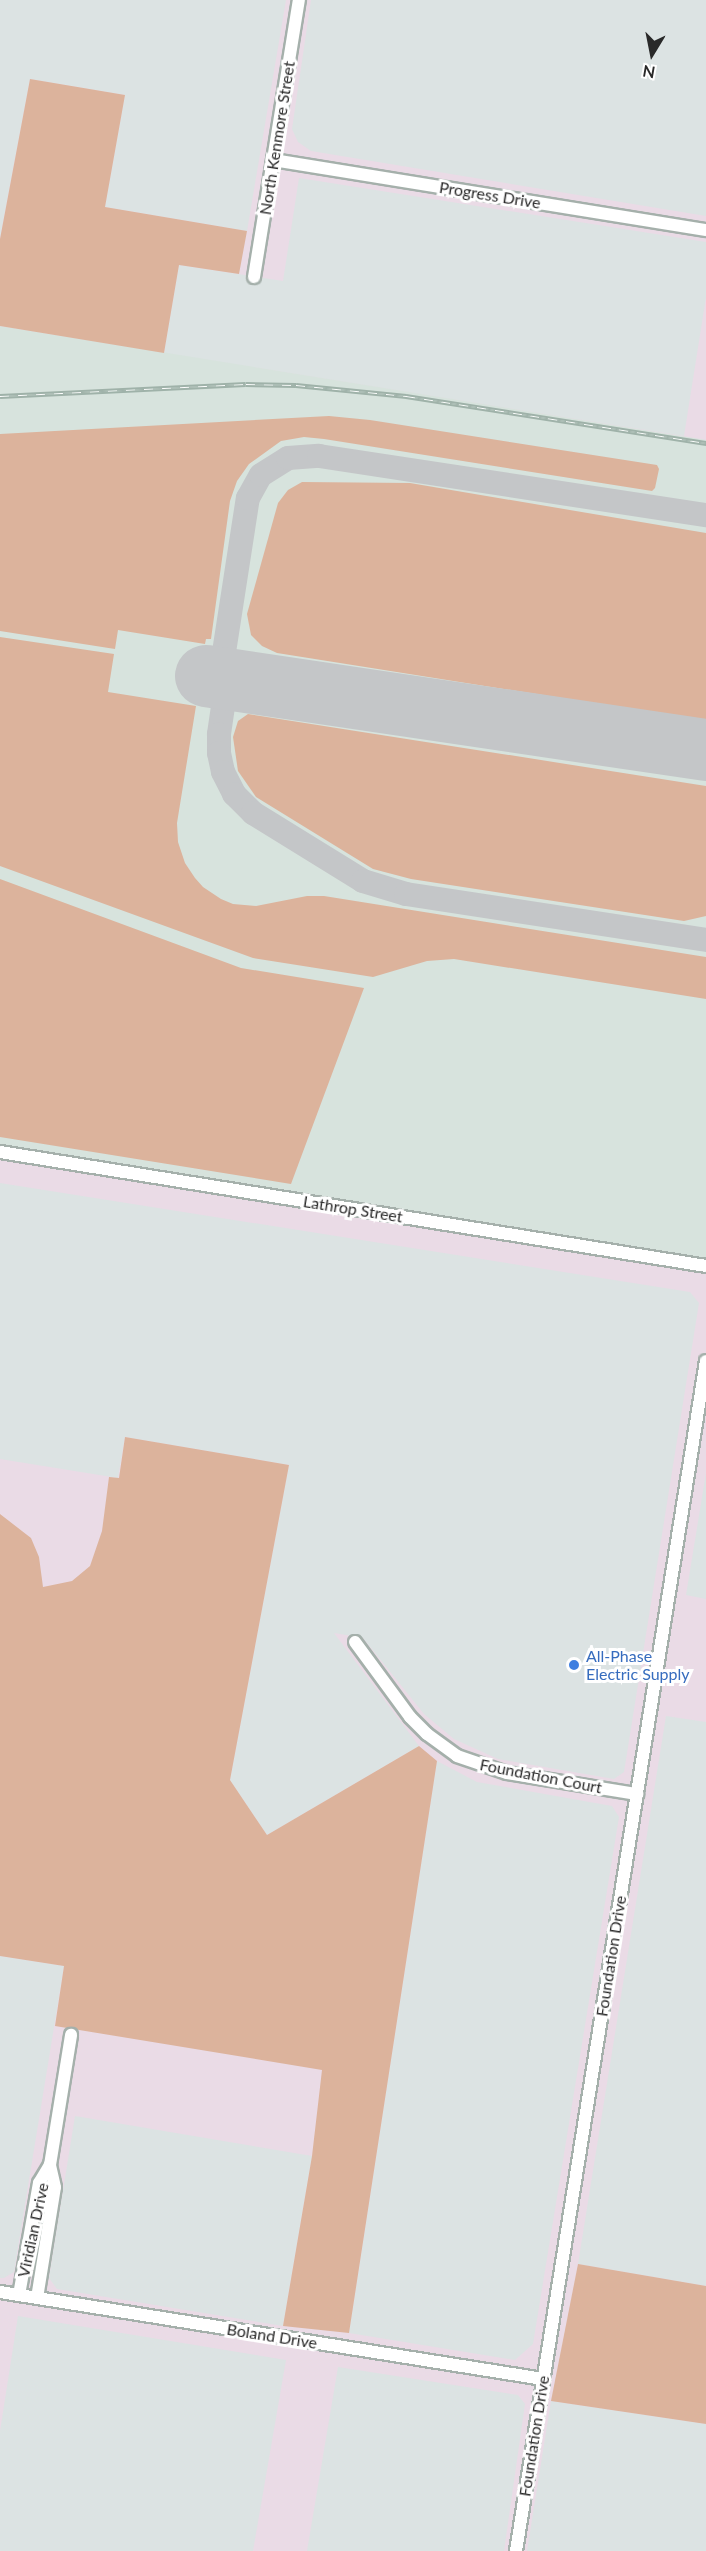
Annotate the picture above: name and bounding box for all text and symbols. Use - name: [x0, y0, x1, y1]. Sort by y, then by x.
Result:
- north arrow: [622, 24, 682, 84]
- street label: North Kenmore Street: [255, 60, 299, 216]
- text: N: [641, 62, 657, 83]
- street label: Progress Drive: [438, 178, 542, 212]
- street label: Lathrop Street: [302, 1192, 404, 1226]
- place label: All-Phase Electric Supply: [586, 1646, 690, 1684]
- marker: All-Phase Electric Supply: [567, 1658, 581, 1672]
- street label: Foundation Court: [478, 1755, 604, 1797]
- street label: Foundation Drive: [592, 1894, 630, 2018]
- street label: Viridian Drive: [14, 2181, 52, 2279]
- street label: Boland Drive: [225, 2319, 319, 2353]
- street label: Foundation Drive: [515, 2374, 553, 2498]

